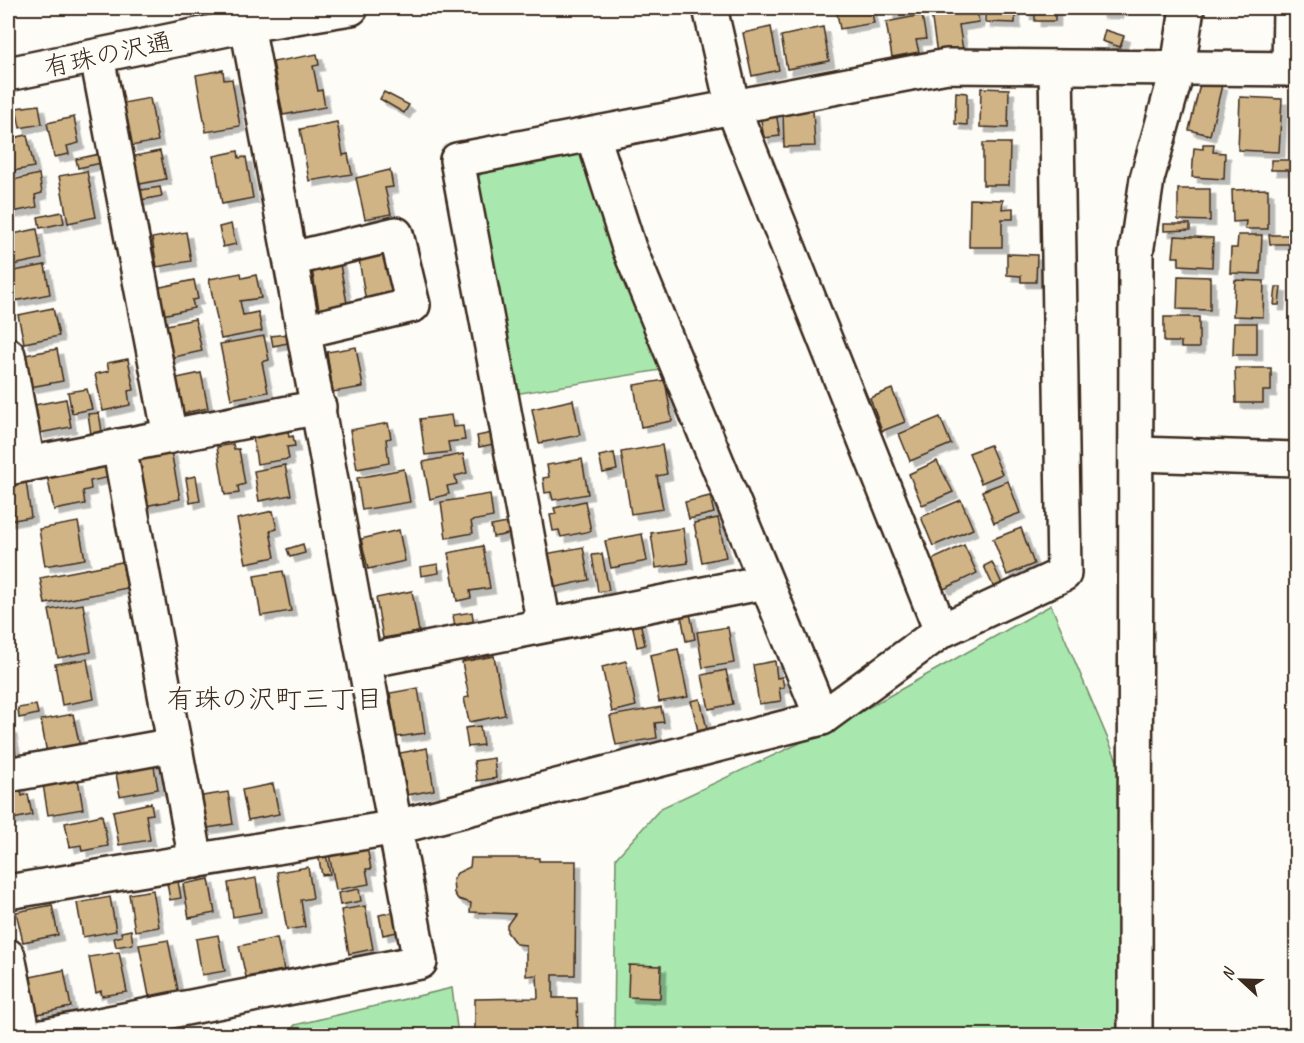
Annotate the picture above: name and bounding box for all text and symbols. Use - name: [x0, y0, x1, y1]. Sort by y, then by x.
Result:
- street label: 有珠の沢通: [41, 25, 175, 84]
- district label: 有珠の沢町三丁目: [167, 682, 383, 716]
- north arrow: [1211, 950, 1271, 1010]
- text: N: [1217, 964, 1240, 983]

